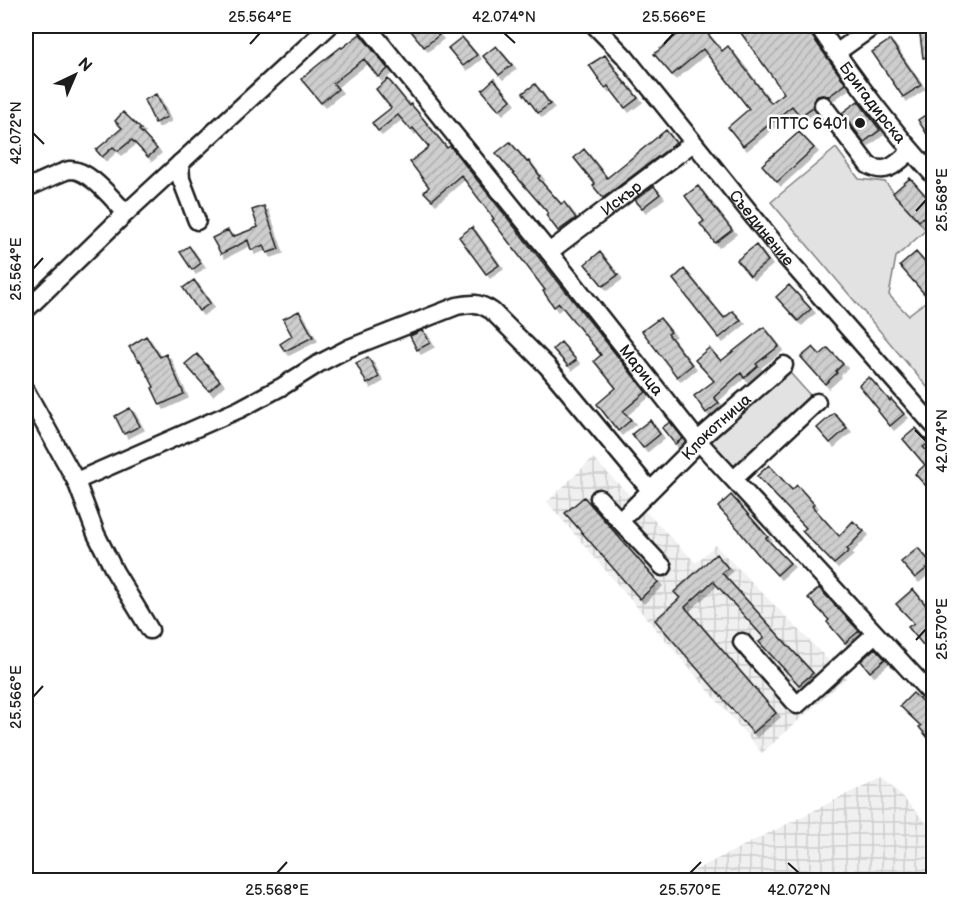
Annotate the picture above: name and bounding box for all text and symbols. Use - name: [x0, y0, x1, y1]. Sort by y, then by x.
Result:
- text: 25.564°E: [228, 8, 292, 27]
- text: 42.074°N: [472, 8, 536, 27]
- text: 25.566°E: [642, 8, 706, 27]
- north arrow: [45, 45, 105, 105]
- text: N: [73, 54, 95, 76]
- street label: Бригадирска: [835, 58, 910, 148]
- text: 42.072°N: [7, 101, 26, 165]
- place label: ПТТС 6401: [768, 115, 848, 134]
- marker: ПТТС 6401: [853, 116, 867, 130]
- text: 25.568°E: [933, 168, 952, 232]
- street label: Искър: [597, 177, 646, 220]
- street label: Съединение: [725, 187, 797, 271]
- text: 25.564°E: [7, 237, 26, 301]
- street label: Марица: [615, 341, 667, 400]
- street label: Клокотница: [678, 390, 756, 465]
- text: 42.074°N: [933, 409, 952, 473]
- text: 25.570°E: [933, 598, 952, 660]
- text: 25.566°E: [7, 665, 26, 729]
- text: 25.568°E: [245, 881, 309, 900]
- text: 25.570°E: [659, 881, 721, 900]
- text: 42.072°N: [767, 881, 831, 900]

